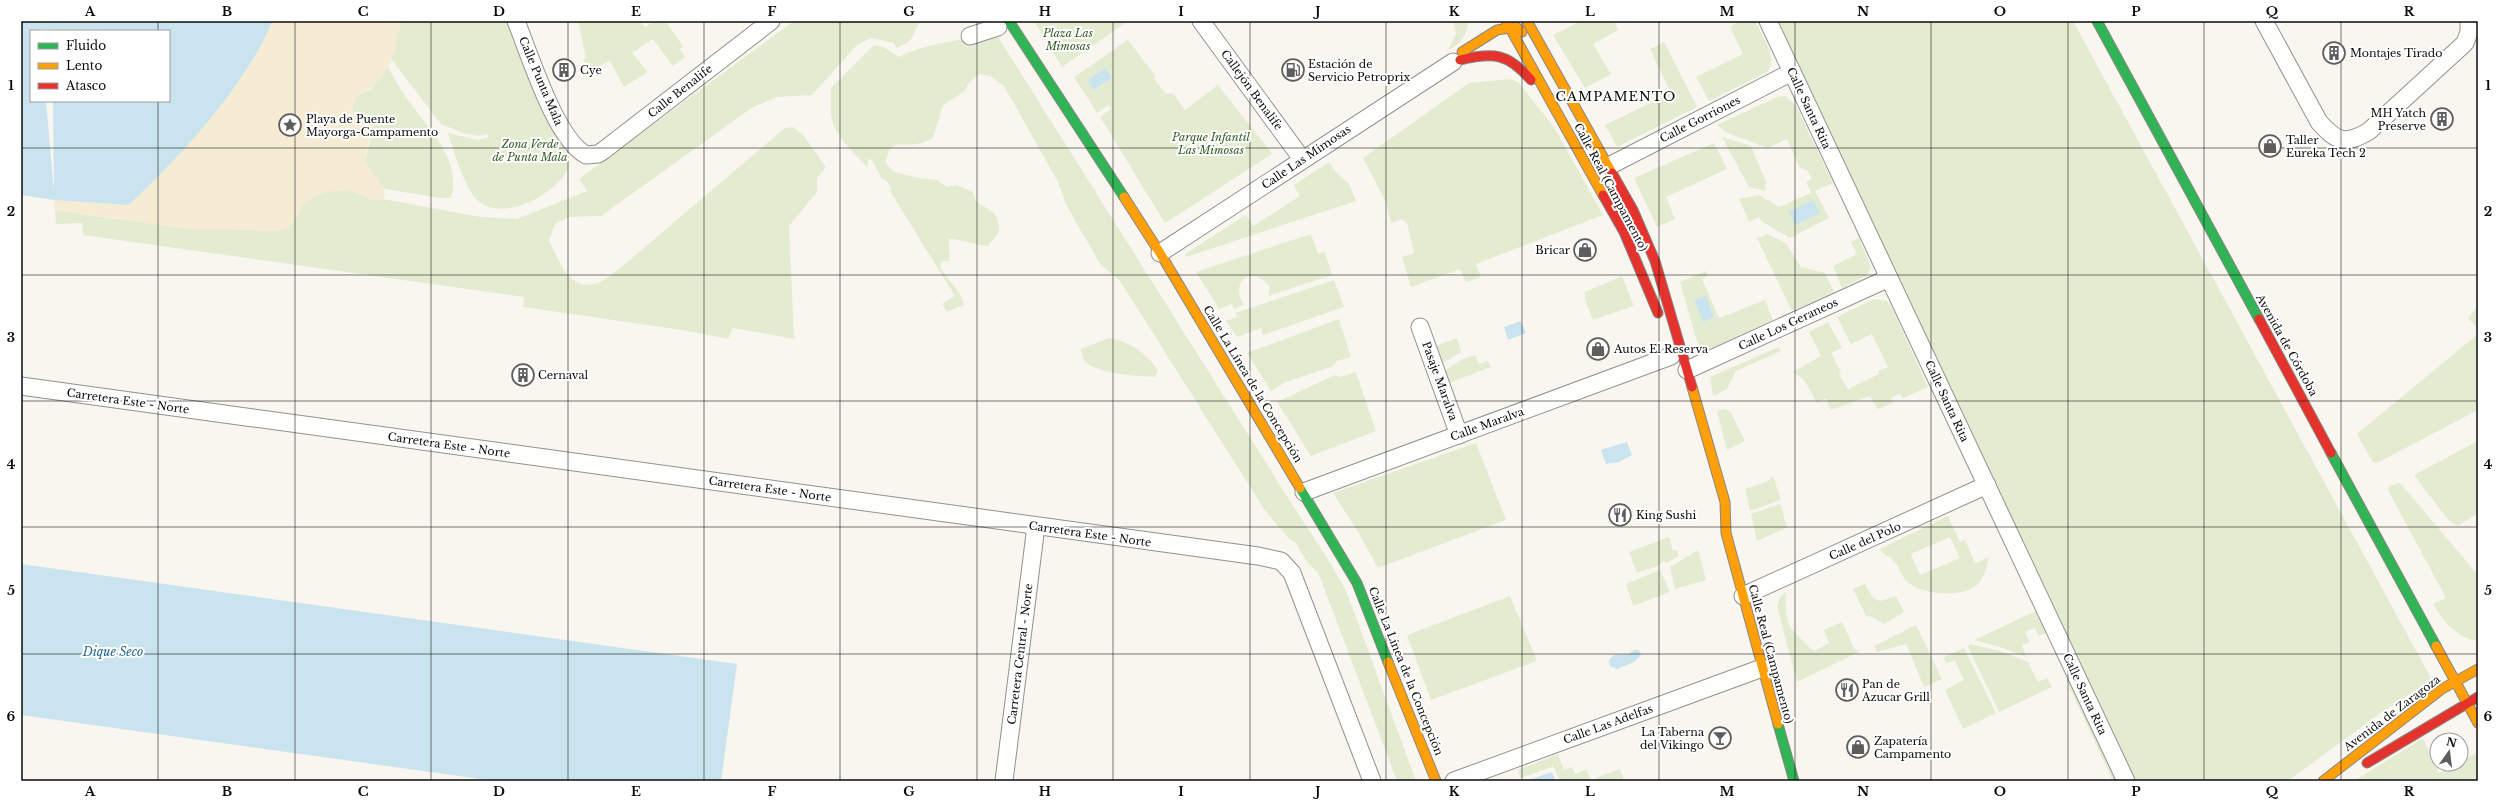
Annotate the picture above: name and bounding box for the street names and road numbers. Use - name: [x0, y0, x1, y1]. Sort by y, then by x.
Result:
- street label: Calle Punta Mala: [516, 35, 566, 128]
- street label: Callejón Benalife: [1218, 47, 1286, 133]
- street label: Calle Benalife: [645, 61, 715, 121]
- street label: Calle Santa Rita: [1784, 65, 1834, 152]
- street label: Calle Gorriones: [1657, 93, 1743, 145]
- street label: Calle Real (Campamento): [1571, 120, 1651, 254]
- street label: Calle Las Mimosas: [1259, 122, 1353, 192]
- street label: Avenida de Córdoba: [2253, 291, 2321, 399]
- street label: Calle Los Geraneos: [1736, 295, 1840, 353]
- street label: Calle La Línea de la Concepción: [1200, 303, 1306, 465]
- street label: Pasaje Maralva: [1419, 340, 1461, 423]
- street label: Calle Santa Rita: [1922, 358, 1972, 445]
- street label: Carretera Este - Norte: [66, 385, 190, 417]
- street label: Calle Maralva: [1448, 404, 1526, 444]
- street label: Carretera Este - Norte: [387, 429, 511, 461]
- street label: Carretera Este - Norte: [708, 473, 832, 505]
- street label: Carretera Este - Norte: [1028, 518, 1152, 550]
- street label: Calle del Polo: [1827, 519, 1903, 563]
- street label: Carretera Central - Norte: [1004, 583, 1036, 725]
- street label: Calle Real (Campamento): [1746, 583, 1796, 725]
- street label: Calle La Línea de la Concepción: [1366, 585, 1446, 758]
- street label: Calle Santa Rita: [2060, 651, 2110, 738]
- street label: Avenida de Zaragoza: [2340, 672, 2444, 754]
- street label: Calle Las Adelfas: [1561, 701, 1655, 747]

